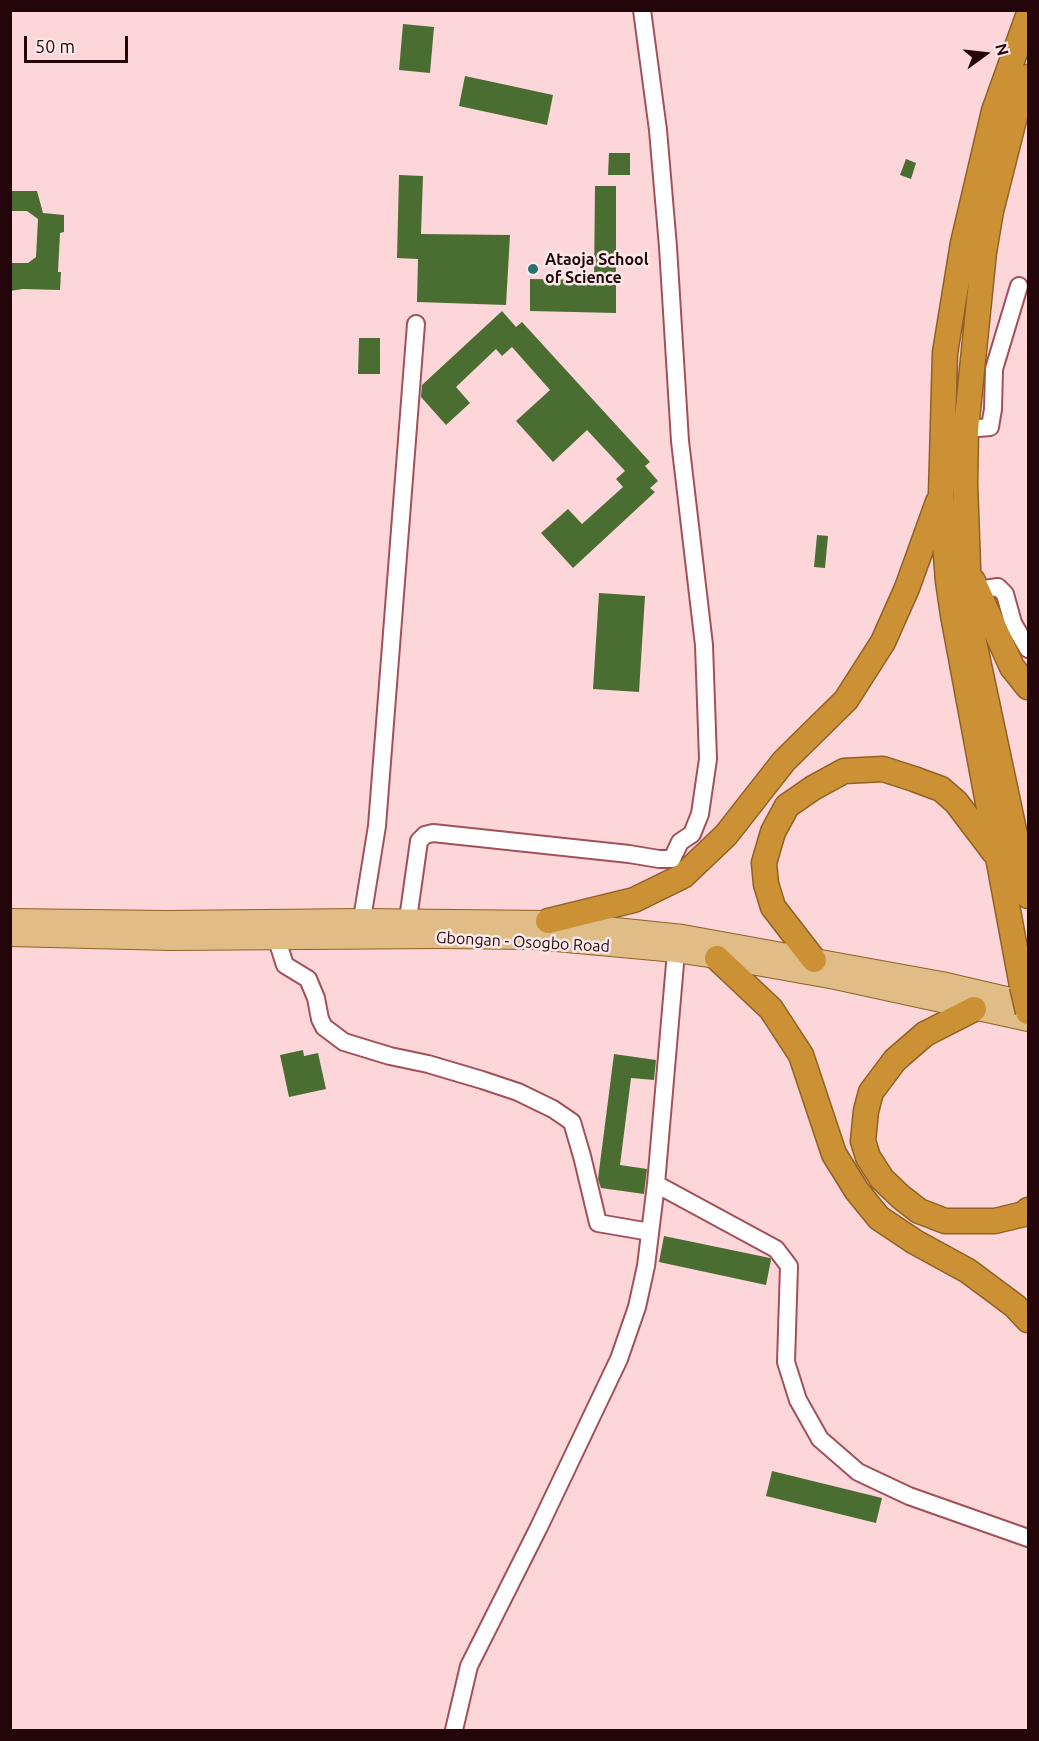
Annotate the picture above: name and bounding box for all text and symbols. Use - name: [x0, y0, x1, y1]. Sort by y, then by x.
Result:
- scale bar: [27, 24, 130, 62]
- north arrow: [955, 24, 1015, 84]
- text: 50 m: [35, 36, 75, 56]
- text: N: [992, 41, 1013, 57]
- place label: Ataoja School of Science: [545, 250, 649, 288]
- marker: Ataoja School of Science: [526, 262, 540, 276]
- street label: Gbongan - Osogbo Road: [436, 928, 610, 956]

